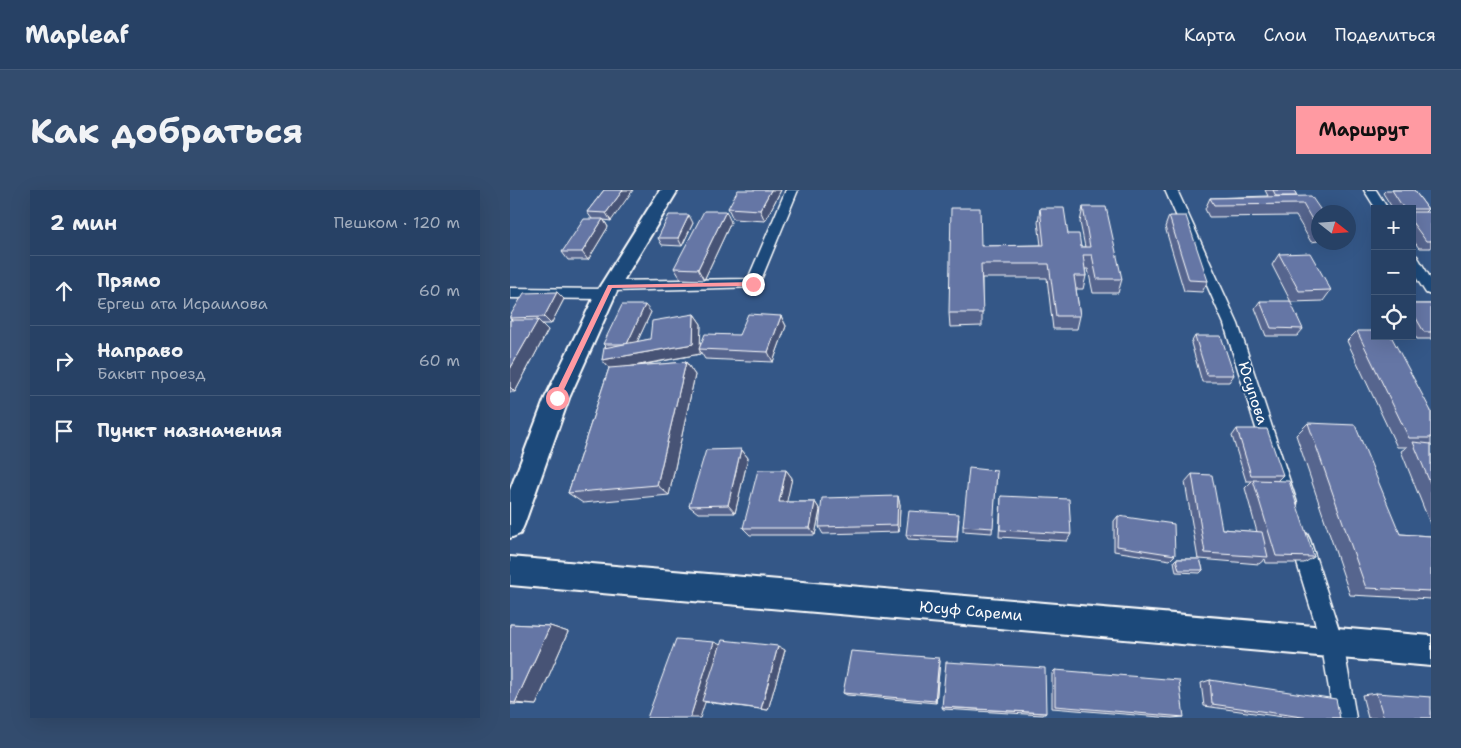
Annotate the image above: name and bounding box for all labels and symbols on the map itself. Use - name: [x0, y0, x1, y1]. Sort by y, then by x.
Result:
- north arrow: [1311, 205, 1356, 250]
- route end: [742, 273, 765, 296]
- street label: Юсупова: [1233, 359, 1273, 428]
- route start: [546, 387, 569, 410]
- street label: Юсуф Сареми: [919, 597, 1024, 625]

